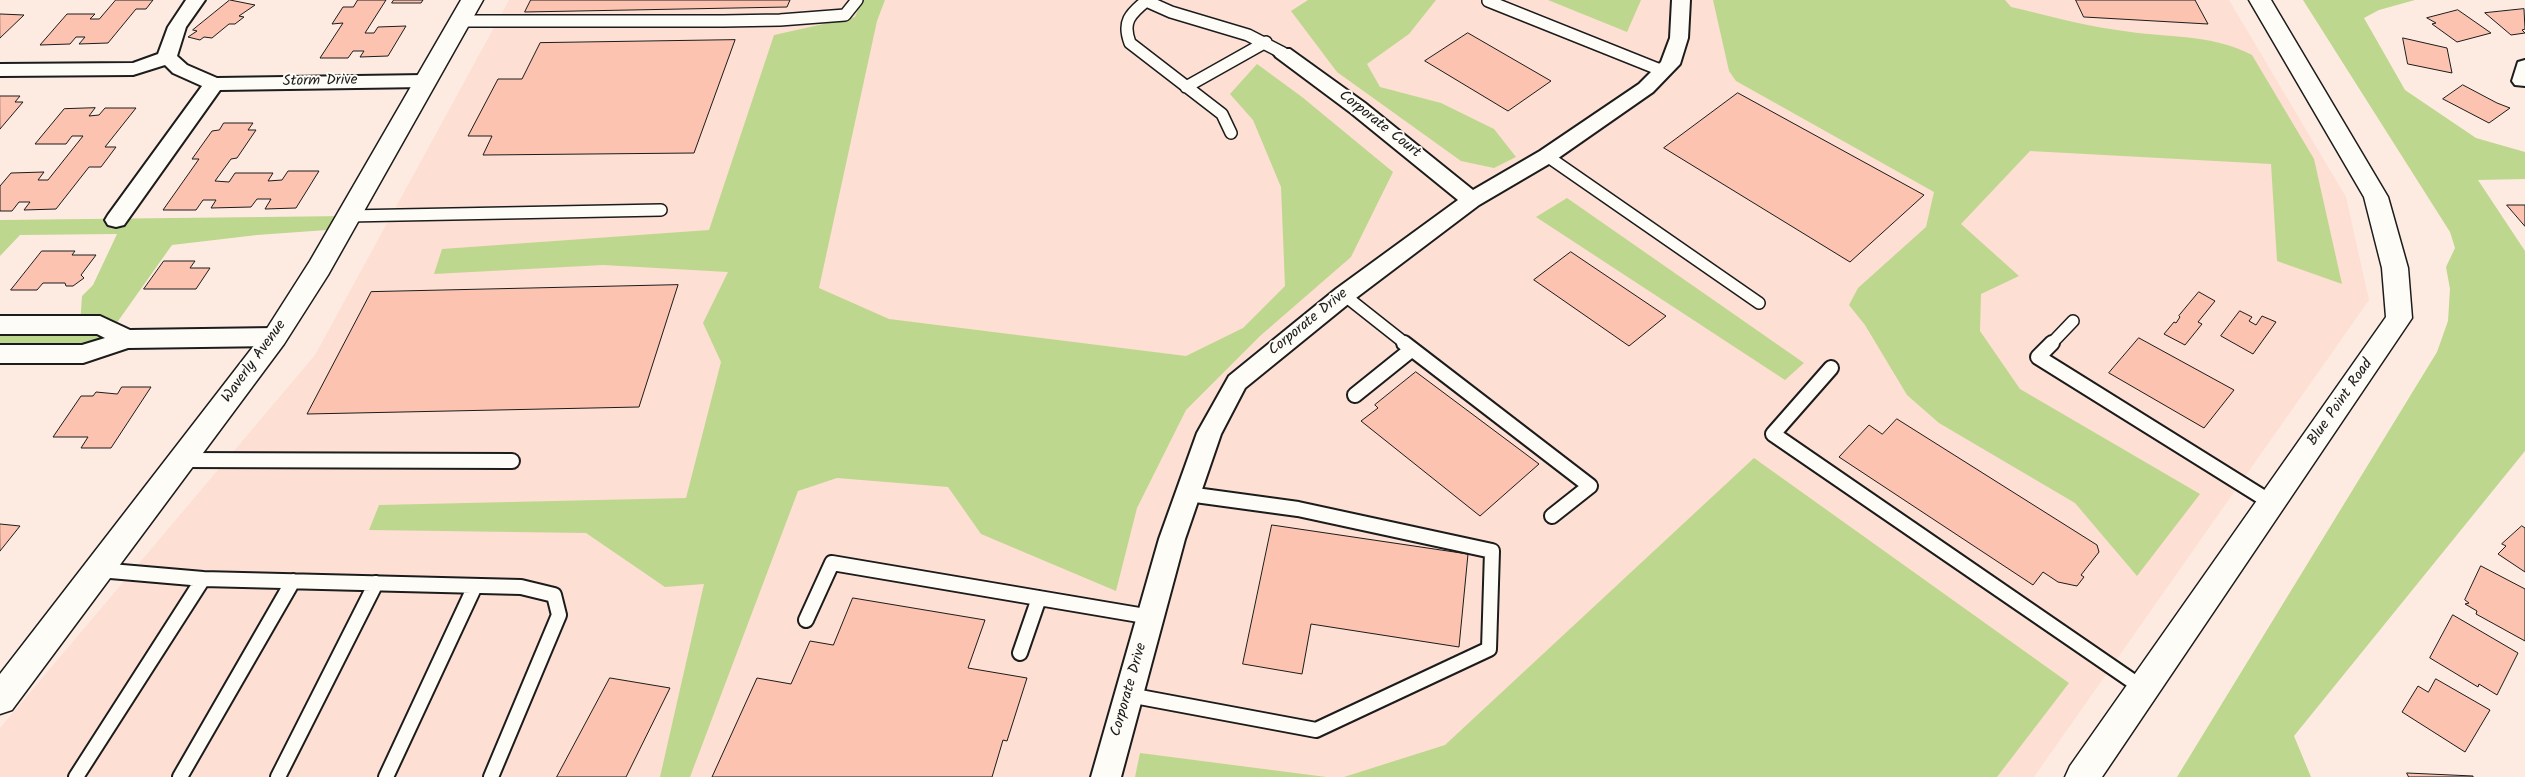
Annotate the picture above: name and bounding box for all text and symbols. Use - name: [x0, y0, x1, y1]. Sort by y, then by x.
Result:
- street label: Storm Drive: [282, 72, 358, 92]
- street label: Corporate Court: [1334, 87, 1424, 163]
- street label: Corporate Drive: [1266, 286, 1352, 360]
- street label: Waverly Avenue: [219, 317, 291, 407]
- street label: Blue Point Road: [2304, 356, 2378, 450]
- street label: Corporate Drive: [1108, 641, 1152, 739]

